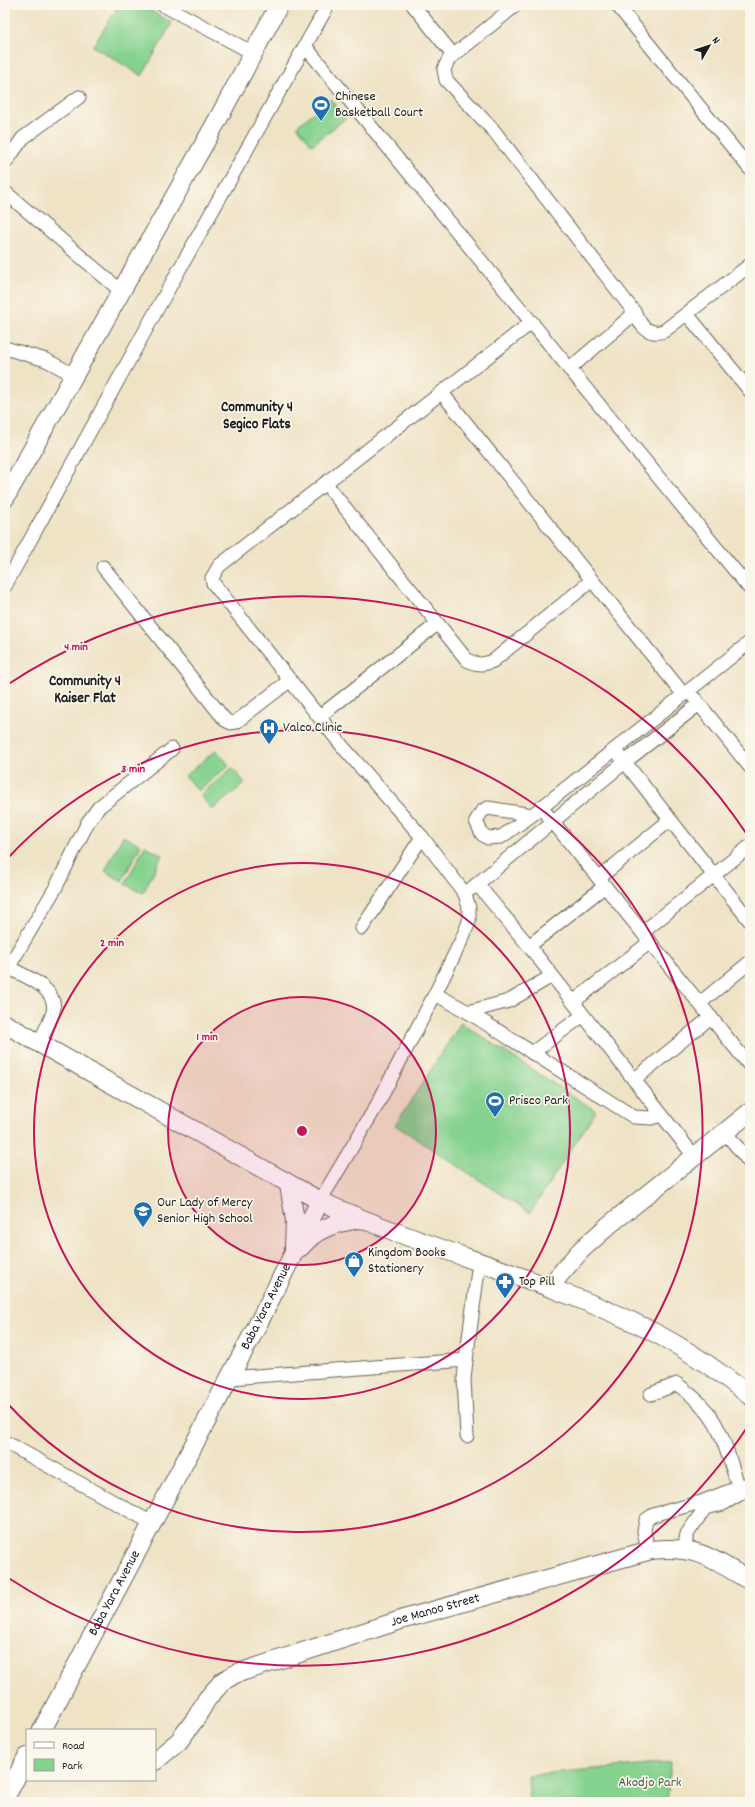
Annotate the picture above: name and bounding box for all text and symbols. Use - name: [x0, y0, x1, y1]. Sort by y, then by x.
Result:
- north arrow: [689, 26, 729, 66]
- text: N: [707, 34, 723, 49]
- place label: Chinese Basketball Court: [335, 87, 423, 123]
- sports icon: Chinese Basketball Court: [310, 94, 332, 122]
- district label: Community 4 Segico Flats: [221, 397, 293, 436]
- text: 4 min: [64, 639, 88, 656]
- district label: Community 4 Kaiser Flat: [49, 671, 121, 710]
- hospital icon: Valco Clinic: [258, 717, 280, 745]
- place label: Valco Clinic: [283, 718, 343, 738]
- text: 3 min: [121, 761, 145, 778]
- text: 2 min: [100, 935, 124, 952]
- text: 1 min: [196, 1029, 218, 1046]
- sports icon: Prisco Park: [484, 1090, 506, 1118]
- place label: Prisco Park: [509, 1091, 568, 1111]
- centre of rings: [295, 1124, 309, 1138]
- place label: Our Lady of Mercy Senior High School: [157, 1193, 253, 1229]
- school or university icon: Our Lady of Mercy Senior High School: [132, 1200, 154, 1228]
- place label: Kingdom Books Stationery: [368, 1243, 446, 1279]
- shop icon: Kingdom Books Stationery: [343, 1250, 365, 1278]
- street label: Baba Yara Avenue: [236, 1260, 297, 1353]
- pharmacy icon: Top Pill: [494, 1271, 516, 1299]
- place label: Top Pill: [519, 1272, 555, 1292]
- street label: Baba Yara Avenue: [84, 1547, 146, 1639]
- street label: Joe Manoo Street: [388, 1588, 482, 1633]
- legend: [26, 1729, 156, 1781]
- text: Road: [62, 1738, 84, 1755]
- text: Park: [62, 1758, 83, 1775]
- park label: Akodjo Park: [618, 1773, 682, 1793]

